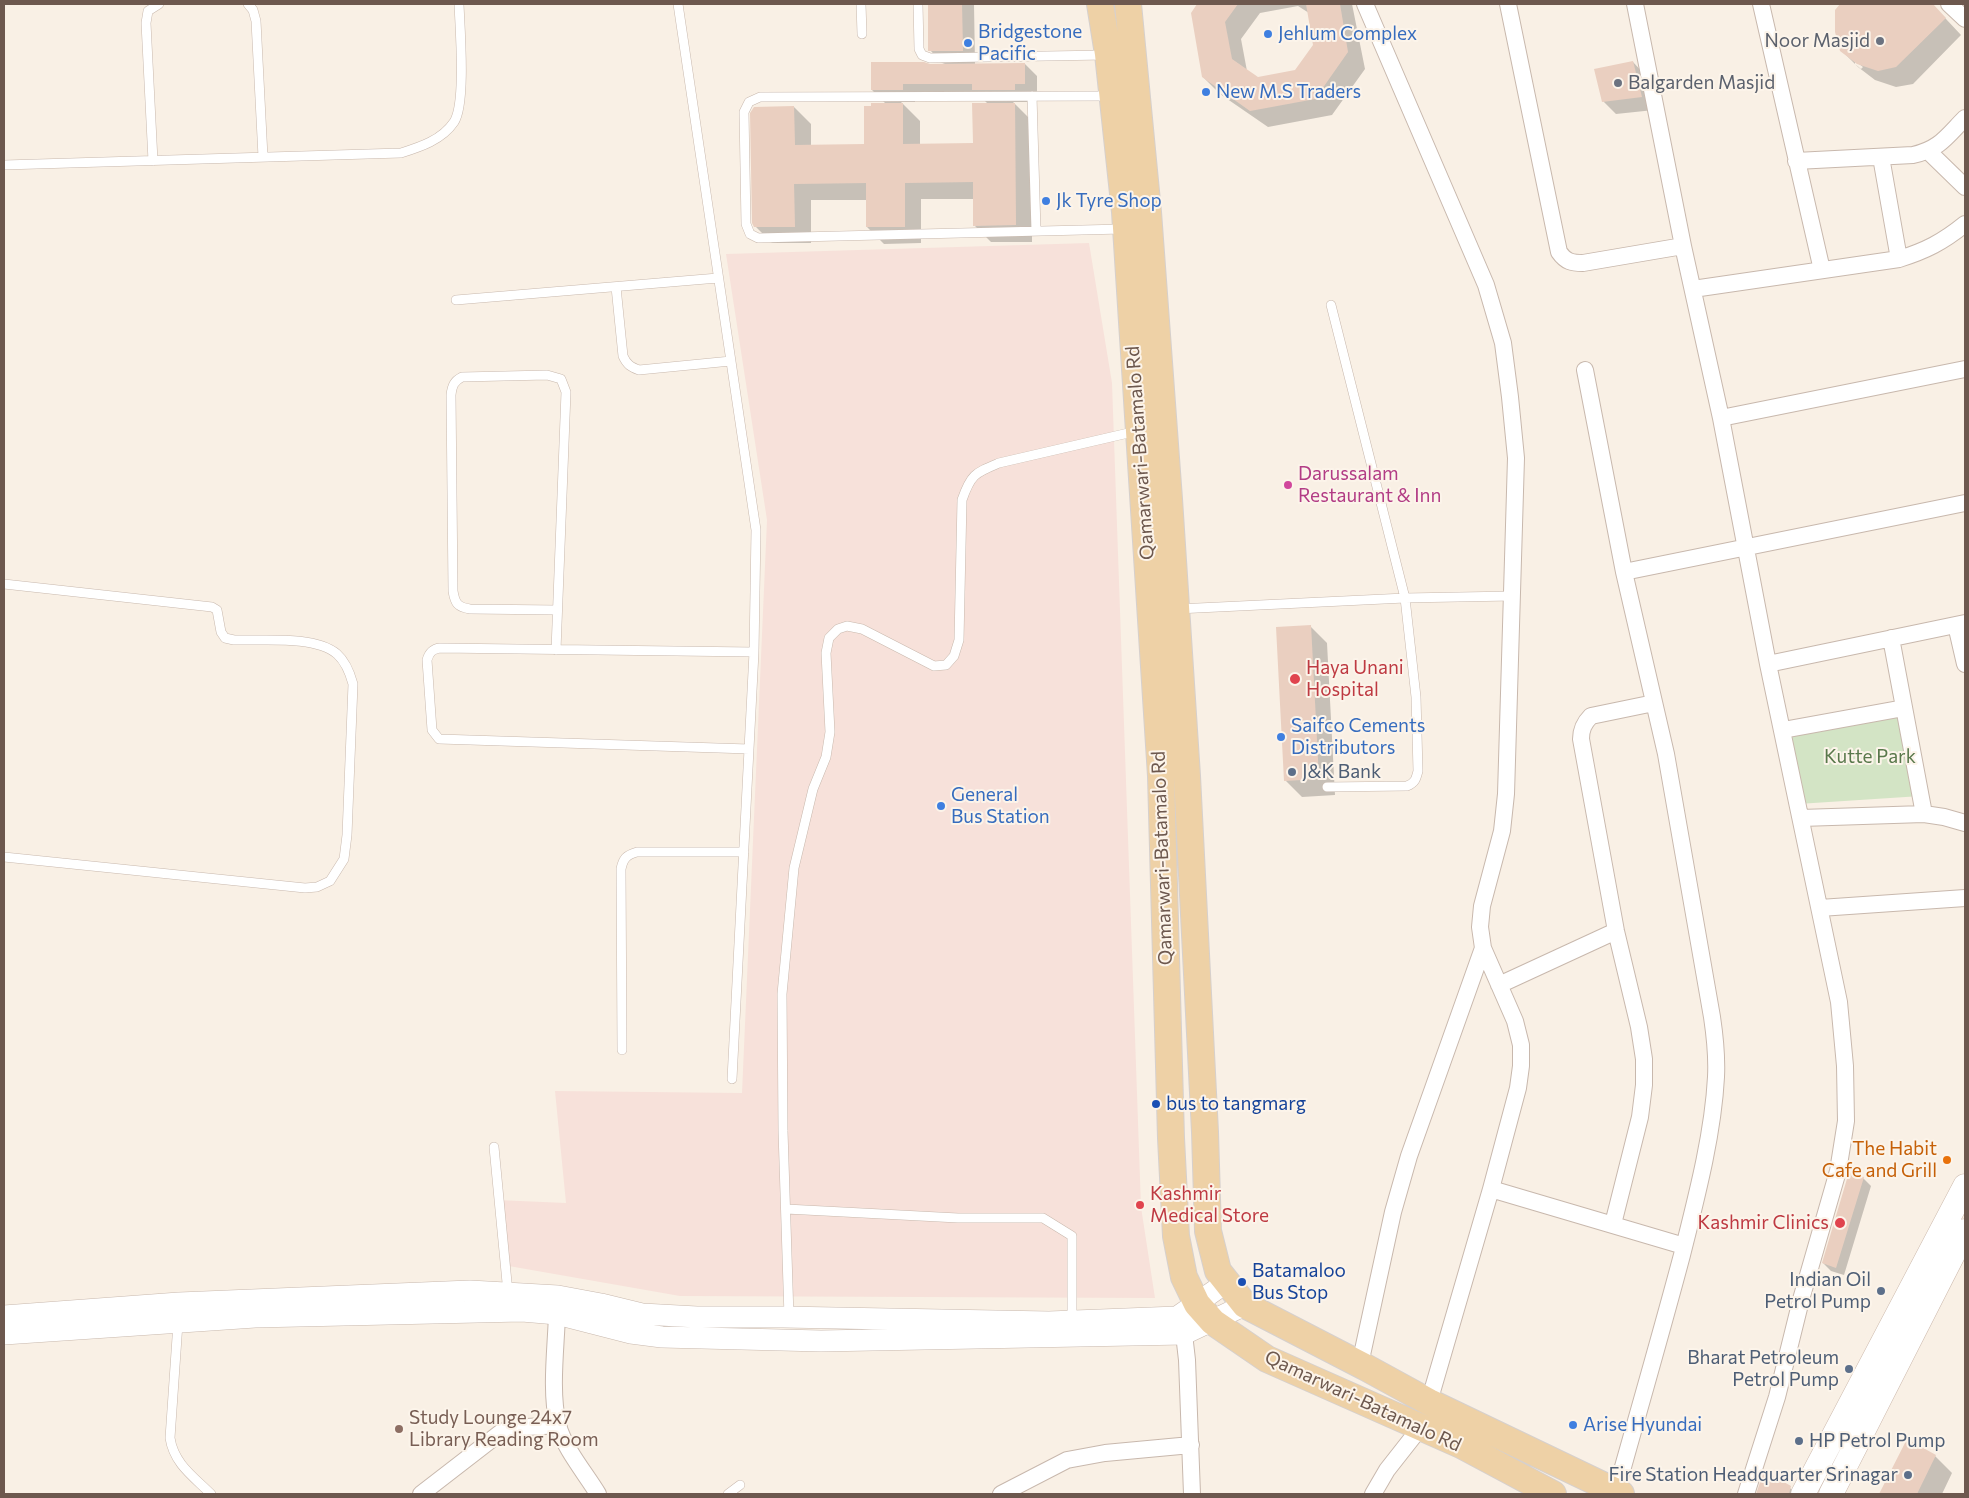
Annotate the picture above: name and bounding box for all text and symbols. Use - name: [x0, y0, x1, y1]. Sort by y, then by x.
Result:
- place label: Bridgestone Pacific: [978, 21, 1082, 65]
- place label: Jehlum Complex: [1278, 23, 1417, 45]
- marker: Jehlum Complex: [1262, 28, 1274, 40]
- place label: Noor Masjid: [1764, 30, 1870, 52]
- marker: Noor Masjid: [1874, 35, 1886, 47]
- marker: Bridgestone Pacific: [962, 37, 974, 49]
- place label: Balgarden Masjid: [1628, 72, 1775, 94]
- marker: Balgarden Masjid: [1612, 77, 1624, 89]
- place label: New M.S Traders: [1216, 81, 1361, 103]
- marker: New M.S Traders: [1200, 86, 1212, 98]
- place label: Jk Tyre Shop: [1056, 190, 1162, 212]
- marker: Jk Tyre Shop: [1040, 195, 1052, 207]
- street label: Qamarwari-Batamalo Rd: [1121, 345, 1159, 561]
- place label: Darussalam Restaurant & Inn: [1298, 463, 1441, 507]
- marker: Darussalam Restaurant & Inn: [1282, 479, 1294, 491]
- place label: Haya Unani Hospital: [1306, 657, 1404, 701]
- marker: Haya Unani Hospital: [1288, 672, 1302, 686]
- place label: Saifco Cements Distributors: [1291, 715, 1425, 759]
- marker: Saifco Cements Distributors: [1275, 731, 1287, 743]
- park label: Kutte Park: [1824, 746, 1916, 768]
- street label: Qamarwari-Batamalo Rd: [1147, 750, 1177, 966]
- place label: J&K Bank: [1302, 761, 1381, 783]
- marker: J&K Bank: [1286, 766, 1298, 778]
- place label: General Bus Station: [951, 784, 1050, 828]
- marker: General Bus Station: [935, 800, 947, 812]
- place label: bus to tangmarg: [1166, 1093, 1306, 1115]
- marker: bus to tangmarg: [1150, 1098, 1162, 1110]
- place label: The Habit Cafe and Grill: [1822, 1138, 1937, 1182]
- marker: The Habit Cafe and Grill: [1941, 1154, 1953, 1166]
- place label: Kashmir Medical Store: [1150, 1183, 1269, 1227]
- marker: Kashmir Medical Store: [1134, 1199, 1146, 1211]
- place label: Kashmir Clinics: [1698, 1212, 1829, 1234]
- marker: Kashmir Clinics: [1833, 1216, 1847, 1230]
- place label: Batamaloo Bus Stop: [1252, 1260, 1346, 1304]
- place label: Indian Oil Petrol Pump: [1764, 1269, 1871, 1313]
- marker: Batamaloo Bus Stop: [1236, 1276, 1248, 1288]
- marker: Indian Oil Petrol Pump: [1875, 1285, 1887, 1297]
- street label: Qamarwari-Batamalo Rd: [1261, 1345, 1465, 1457]
- place label: Bharat Petroleum Petrol Pump: [1687, 1347, 1839, 1391]
- marker: Bharat Petroleum Petrol Pump: [1843, 1363, 1855, 1375]
- place label: Study Lounge 24x7 Library Reading Room: [409, 1407, 599, 1451]
- place label: Arise Hyundai: [1583, 1414, 1702, 1436]
- marker: Arise Hyundai: [1567, 1419, 1579, 1431]
- marker: Study Lounge 24x7 Library Reading Room: [393, 1423, 405, 1435]
- place label: HP Petrol Pump: [1809, 1430, 1945, 1452]
- marker: HP Petrol Pump: [1793, 1435, 1805, 1447]
- place label: Fire Station Headquarter Srinagar: [1609, 1464, 1898, 1486]
- marker: Fire Station Headquarter Srinagar: [1902, 1469, 1914, 1481]

